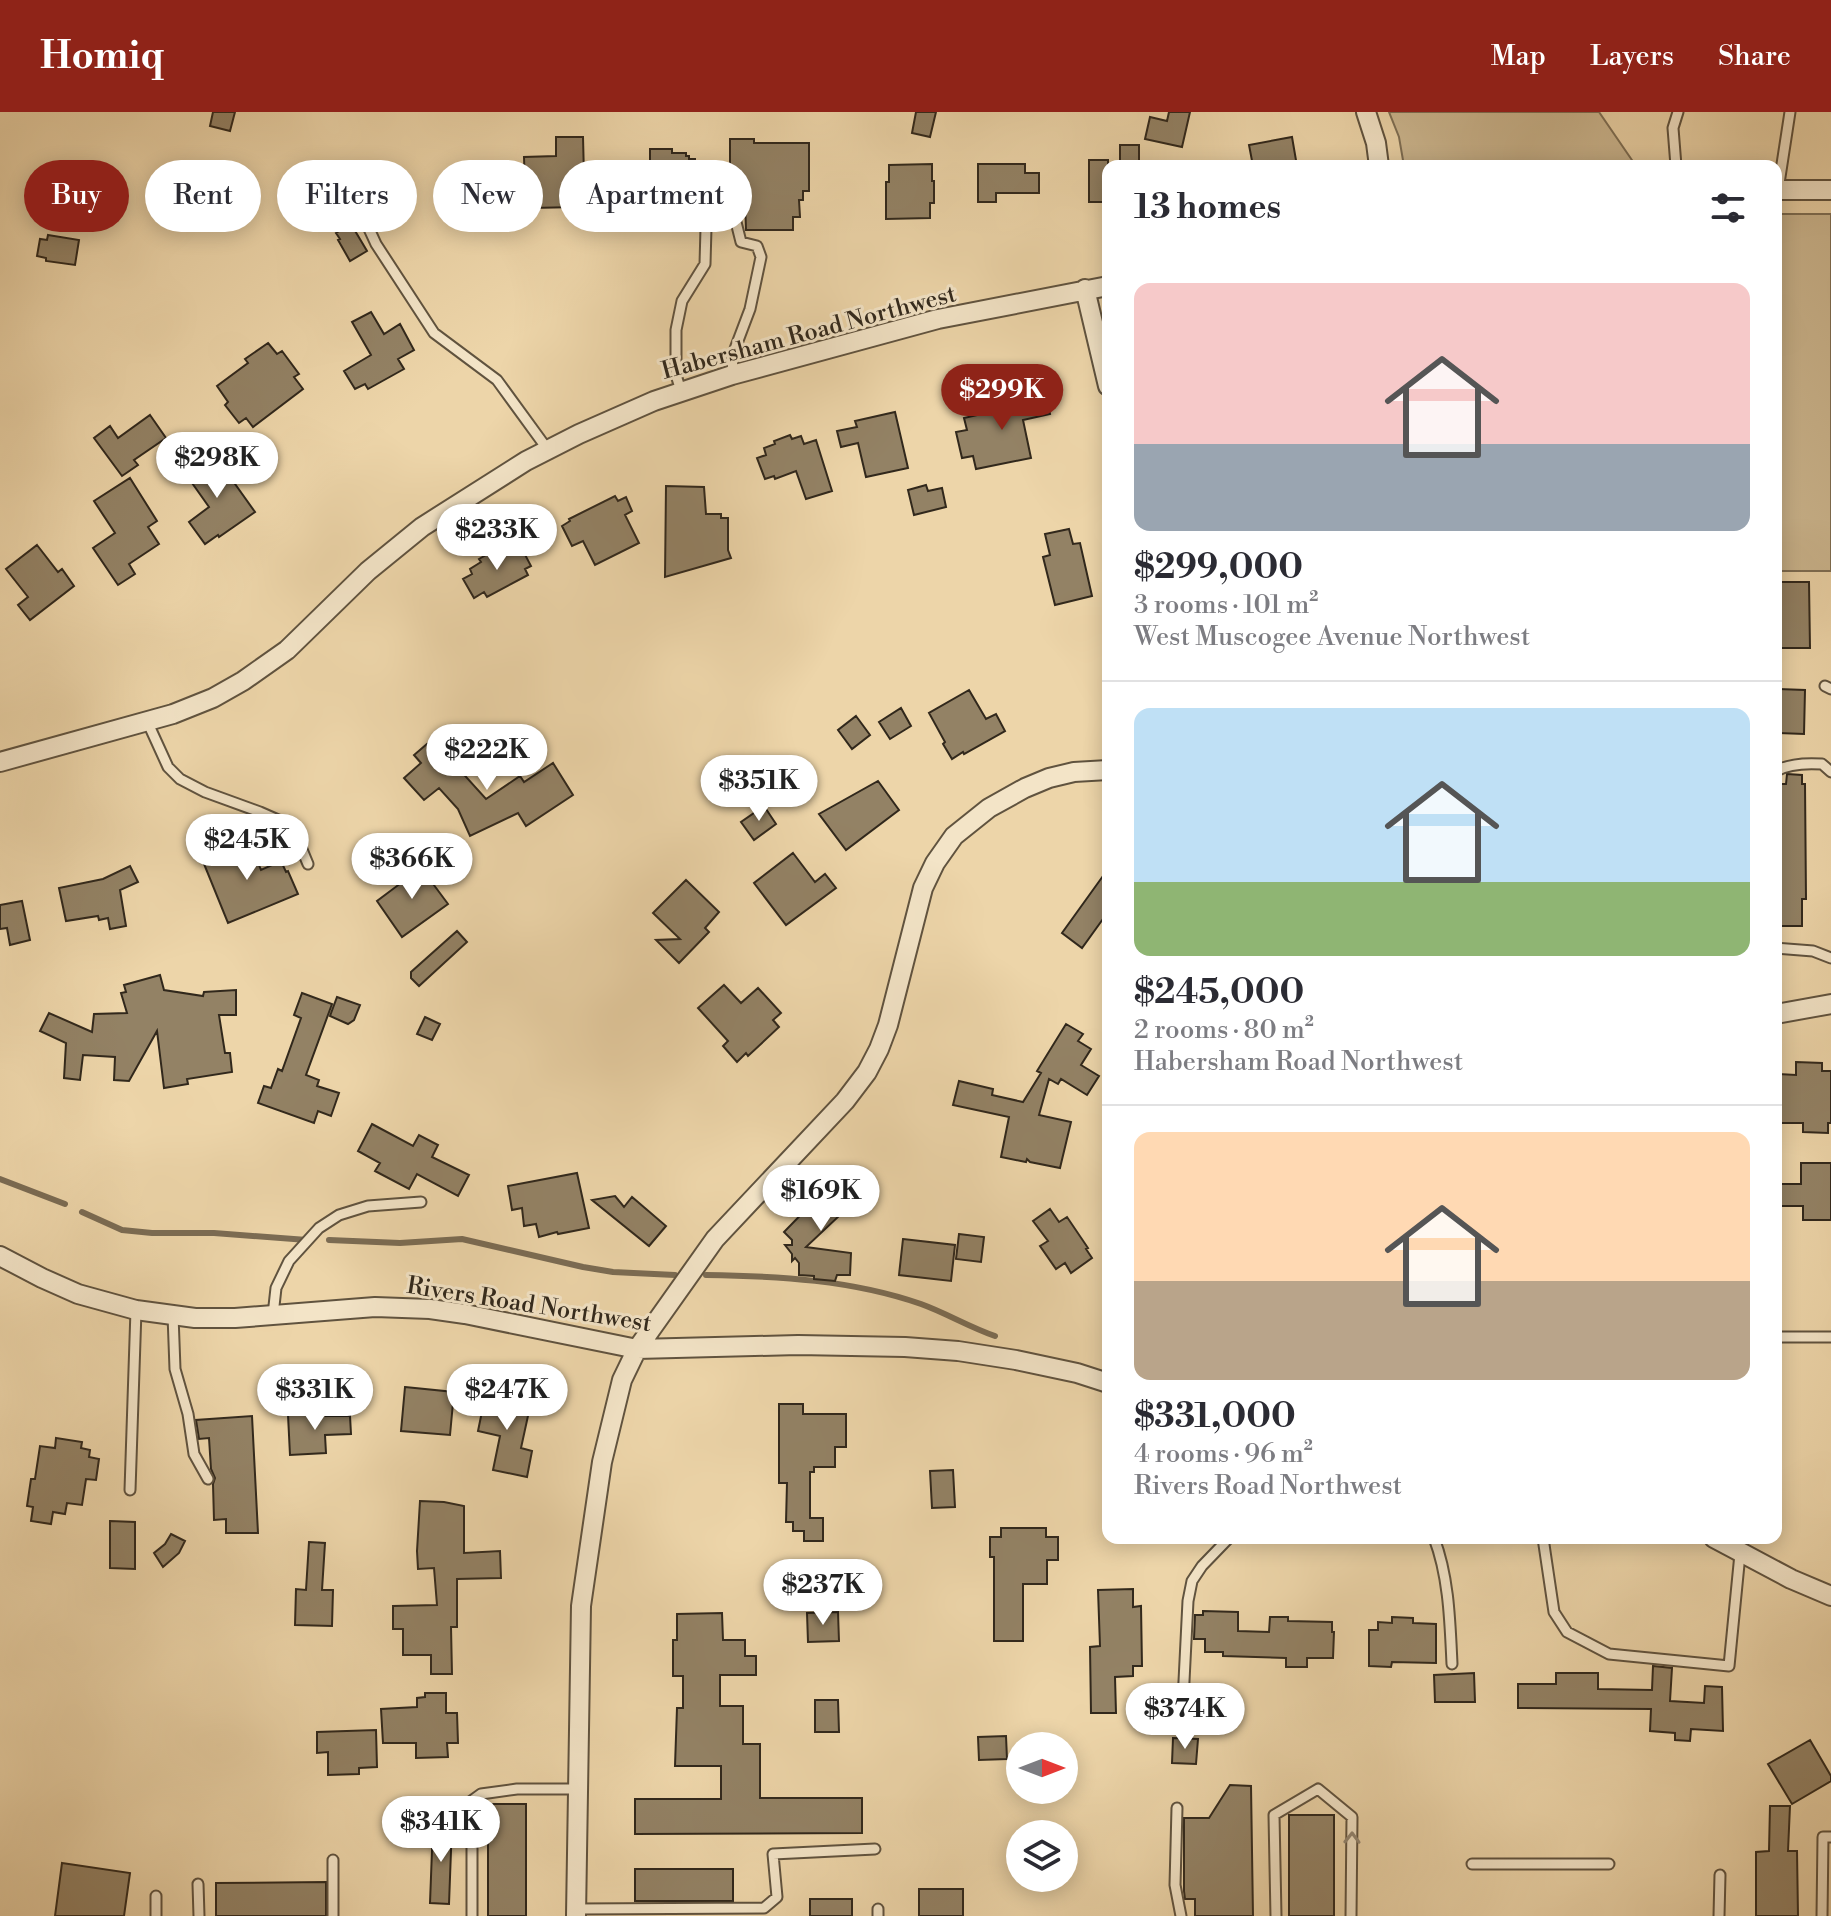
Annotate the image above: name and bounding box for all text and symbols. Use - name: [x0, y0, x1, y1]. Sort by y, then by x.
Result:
- text: Homiq: [40, 33, 164, 80]
- text: Map: [1491, 39, 1546, 74]
- text: Layers: [1590, 39, 1674, 74]
- text: Share: [1718, 39, 1791, 74]
- chip: Buy: [24, 160, 129, 232]
- chip: Rent: [145, 160, 261, 232]
- chip: Filters: [277, 160, 417, 232]
- chip: New: [433, 160, 543, 232]
- chip: Apartment: [559, 160, 752, 232]
- icon: filters: [1706, 186, 1750, 230]
- text: 13 homes: [1134, 187, 1281, 229]
- street label: Habersham Road Northwest: [658, 279, 960, 387]
- icon: home: [1370, 335, 1514, 479]
- pin: $299K: [946, 364, 1058, 432]
- text: $299K: [959, 374, 1045, 406]
- pin: $298K: [161, 432, 273, 500]
- text: $298K: [174, 442, 260, 474]
- pin: $233K: [441, 504, 553, 572]
- text: $233K: [455, 514, 539, 546]
- text: $299,000: [1134, 547, 1303, 589]
- text: 3 rooms · 101 m²: [1134, 589, 1318, 621]
- text: West Muscogee Avenue Northwest: [1134, 621, 1530, 653]
- pin: $222K: [431, 724, 543, 792]
- text: $222K: [444, 734, 530, 766]
- pin: $351K: [703, 755, 815, 823]
- icon: home: [1370, 760, 1514, 904]
- text: $351K: [719, 765, 799, 797]
- pin: $245K: [191, 814, 303, 882]
- text: $245K: [204, 824, 290, 856]
- pin: $366K: [356, 833, 468, 901]
- text: $366K: [370, 843, 454, 875]
- text: $245,000: [1134, 972, 1304, 1014]
- text: 2 rooms · 80 m²: [1134, 1014, 1314, 1046]
- text: Habersham Road Northwest: [1134, 1046, 1463, 1078]
- pin: $169K: [765, 1165, 877, 1233]
- text: $169K: [781, 1175, 861, 1207]
- icon: home: [1370, 1184, 1514, 1328]
- street label: Rivers Road Northwest: [404, 1271, 654, 1339]
- pin: $331K: [259, 1364, 371, 1432]
- pin: $247K: [451, 1364, 563, 1432]
- text: $331K: [275, 1374, 355, 1406]
- text: $247K: [465, 1374, 549, 1406]
- text: $331,000: [1134, 1396, 1296, 1438]
- text: 4 rooms · 96 m²: [1134, 1438, 1313, 1470]
- text: Rivers Road Northwest: [1134, 1470, 1402, 1502]
- pin: $237K: [767, 1559, 879, 1627]
- text: $237K: [781, 1569, 865, 1601]
- pin: $374K: [1129, 1683, 1241, 1751]
- text: $374K: [1144, 1693, 1226, 1725]
- north arrow: [1006, 1732, 1078, 1804]
- map controls: [1006, 1732, 1078, 1892]
- pin: $341K: [385, 1796, 497, 1864]
- text: $341K: [400, 1806, 482, 1838]
- button: layers: [1006, 1820, 1078, 1892]
- one-way arrow: [1343, 1831, 1361, 1844]

